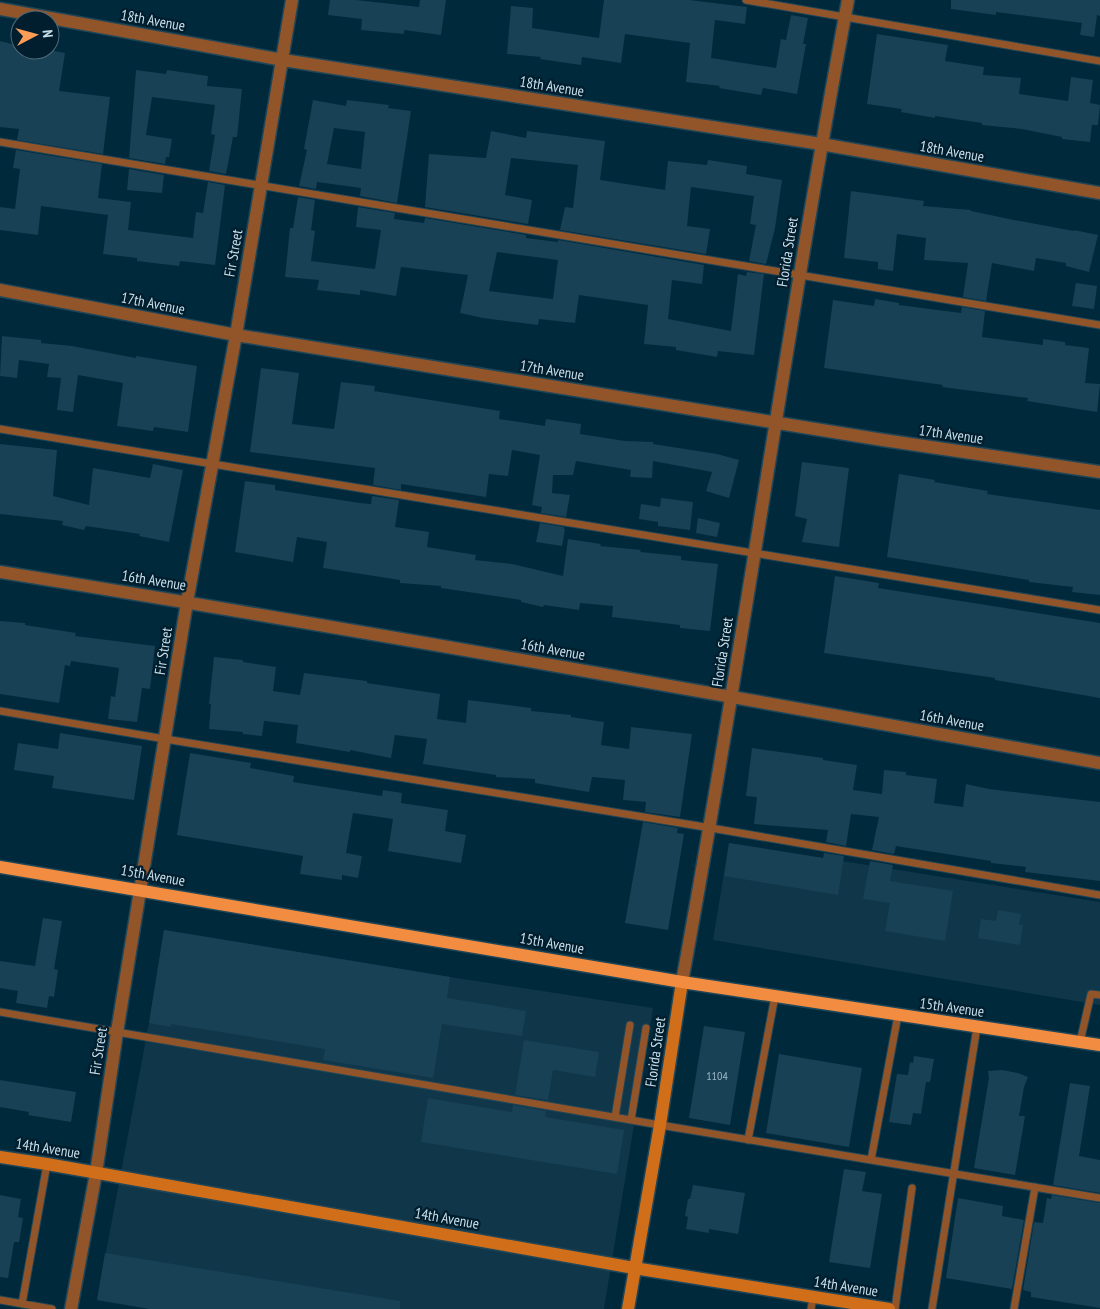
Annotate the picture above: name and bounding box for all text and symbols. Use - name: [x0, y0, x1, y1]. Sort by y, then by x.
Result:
- street label: 18th Avenue: [119, 5, 187, 35]
- north arrow: [10, 10, 60, 60]
- text: N: [39, 29, 57, 38]
- street label: 18th Avenue: [518, 72, 586, 100]
- street label: 18th Avenue: [918, 136, 986, 166]
- street label: Florida Street: [772, 216, 802, 288]
- street label: Fir Street: [219, 228, 247, 278]
- street label: 17th Avenue: [119, 287, 187, 319]
- street label: 17th Avenue: [518, 356, 586, 384]
- street label: 17th Avenue: [918, 420, 984, 448]
- street label: 16th Avenue: [120, 566, 188, 594]
- street label: Florida Street: [707, 616, 737, 688]
- street label: Fir Street: [150, 626, 176, 676]
- street label: 16th Avenue: [519, 634, 587, 664]
- street label: 16th Avenue: [918, 705, 986, 735]
- street label: 15th Avenue: [119, 860, 187, 890]
- street label: 15th Avenue: [518, 928, 586, 958]
- street label: 15th Avenue: [919, 993, 985, 1021]
- street label: Florida Street: [641, 1016, 669, 1088]
- street label: Fir Street: [85, 1026, 111, 1076]
- house number: 1104: [706, 1068, 728, 1083]
- street label: 14th Avenue: [14, 1134, 82, 1162]
- street label: 14th Avenue: [413, 1203, 481, 1233]
- street label: 14th Avenue: [812, 1272, 880, 1300]

